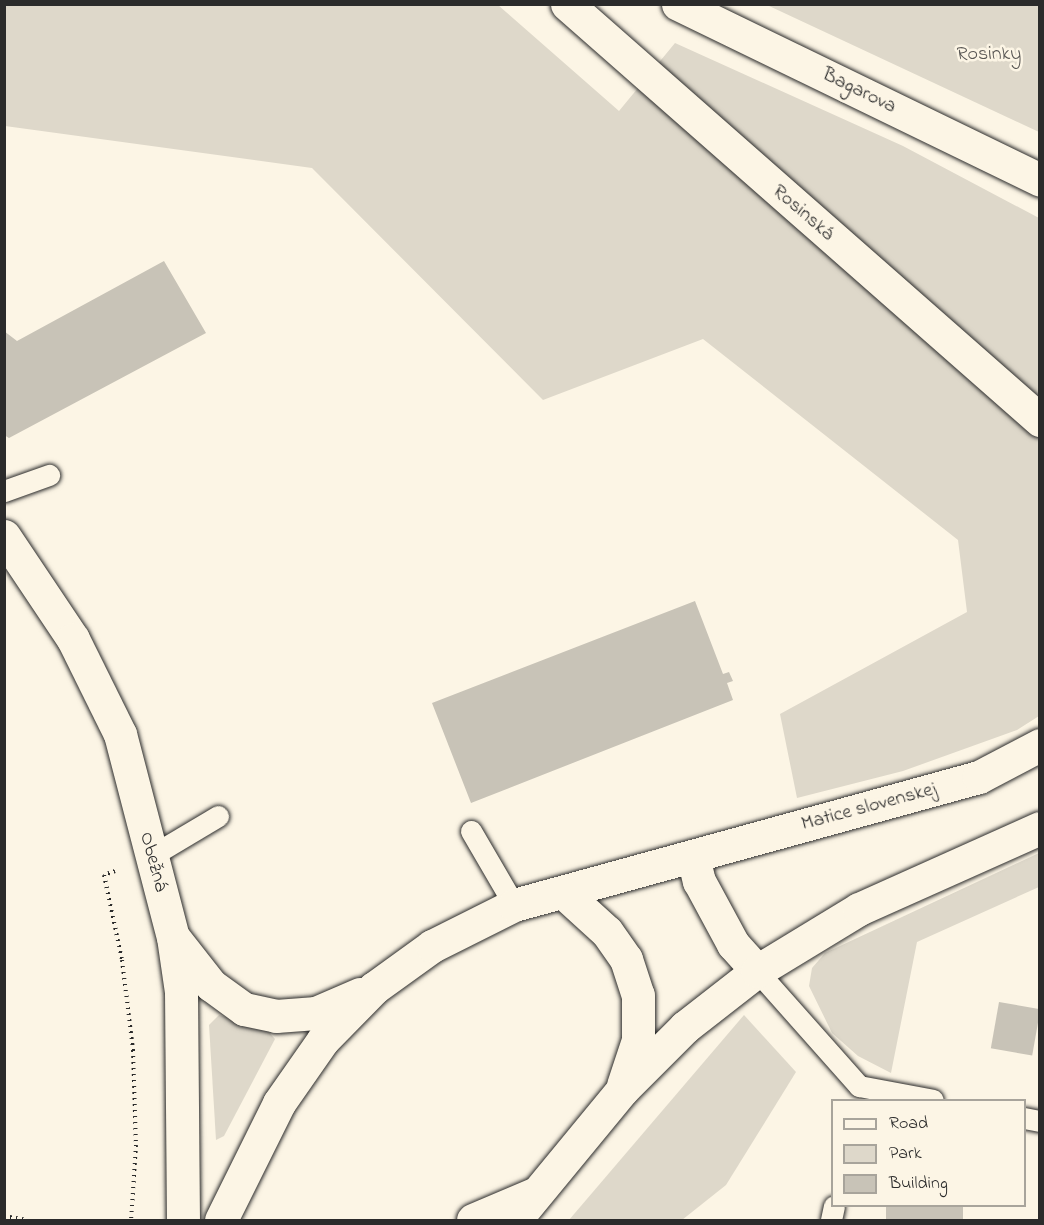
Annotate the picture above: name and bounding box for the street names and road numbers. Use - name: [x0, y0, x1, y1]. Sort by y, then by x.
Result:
- street label: Bagarova: [818, 63, 900, 119]
- street label: Rosinská: [767, 180, 839, 246]
- street label: Matice slovenskej: [799, 777, 939, 837]
- street label: Obežná: [134, 829, 172, 895]

